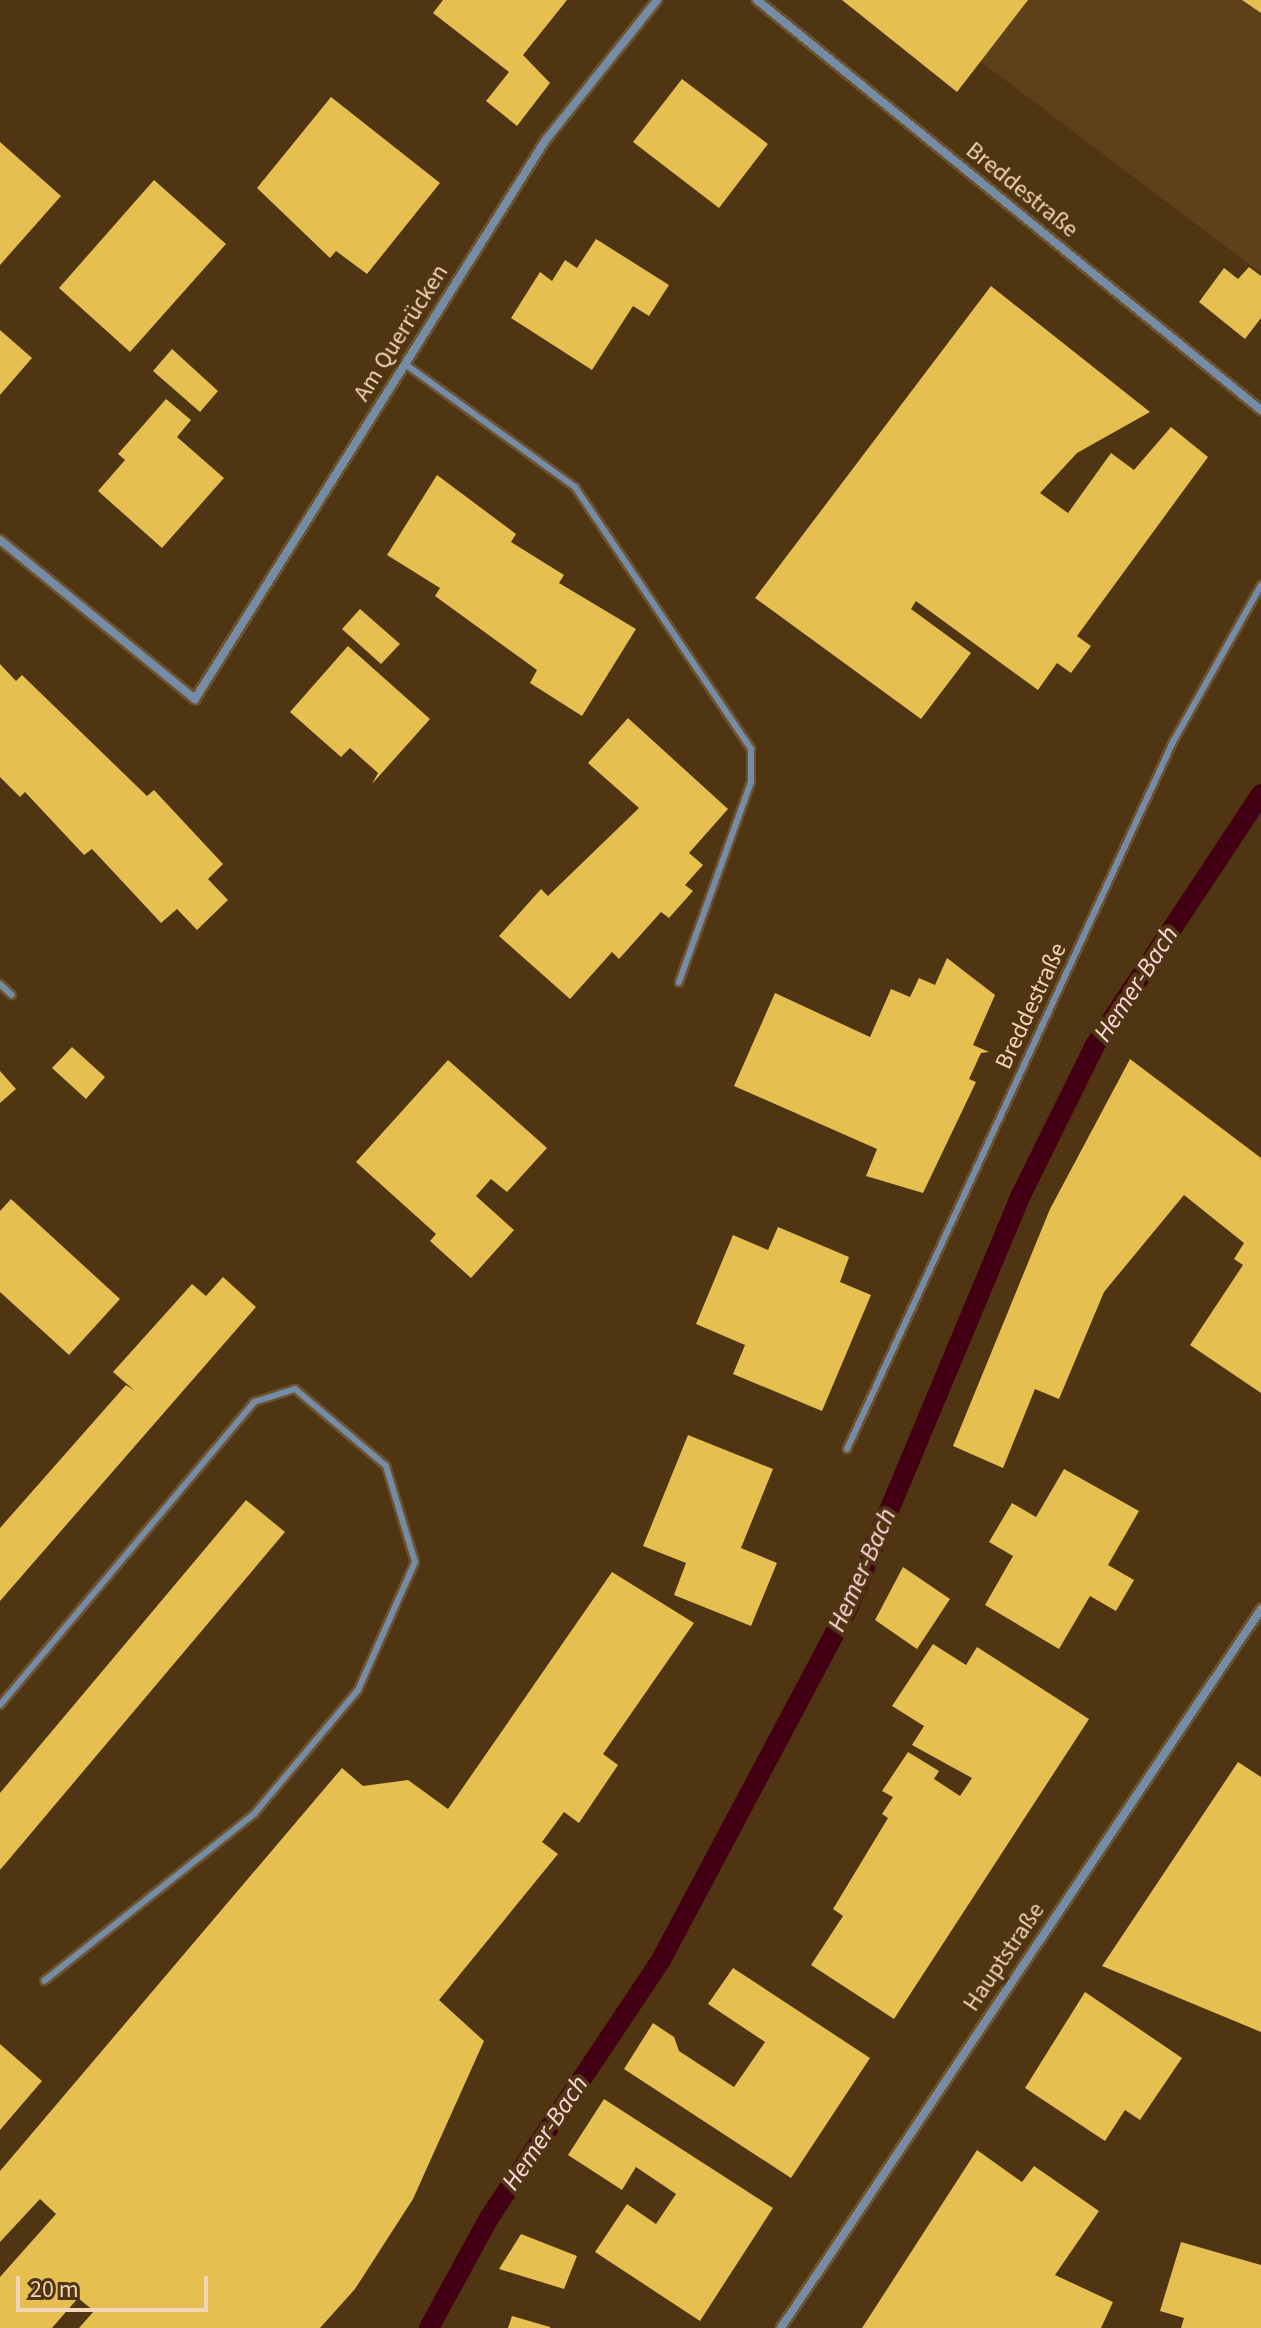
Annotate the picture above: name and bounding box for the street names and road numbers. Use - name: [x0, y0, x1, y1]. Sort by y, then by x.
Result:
- street label: Breddestraße: [960, 136, 1084, 244]
- street label: Am Querrücken: [348, 259, 454, 407]
- street label: Breddestraße: [989, 938, 1073, 1074]
- street label: Hauptstraße: [957, 1897, 1051, 2017]

